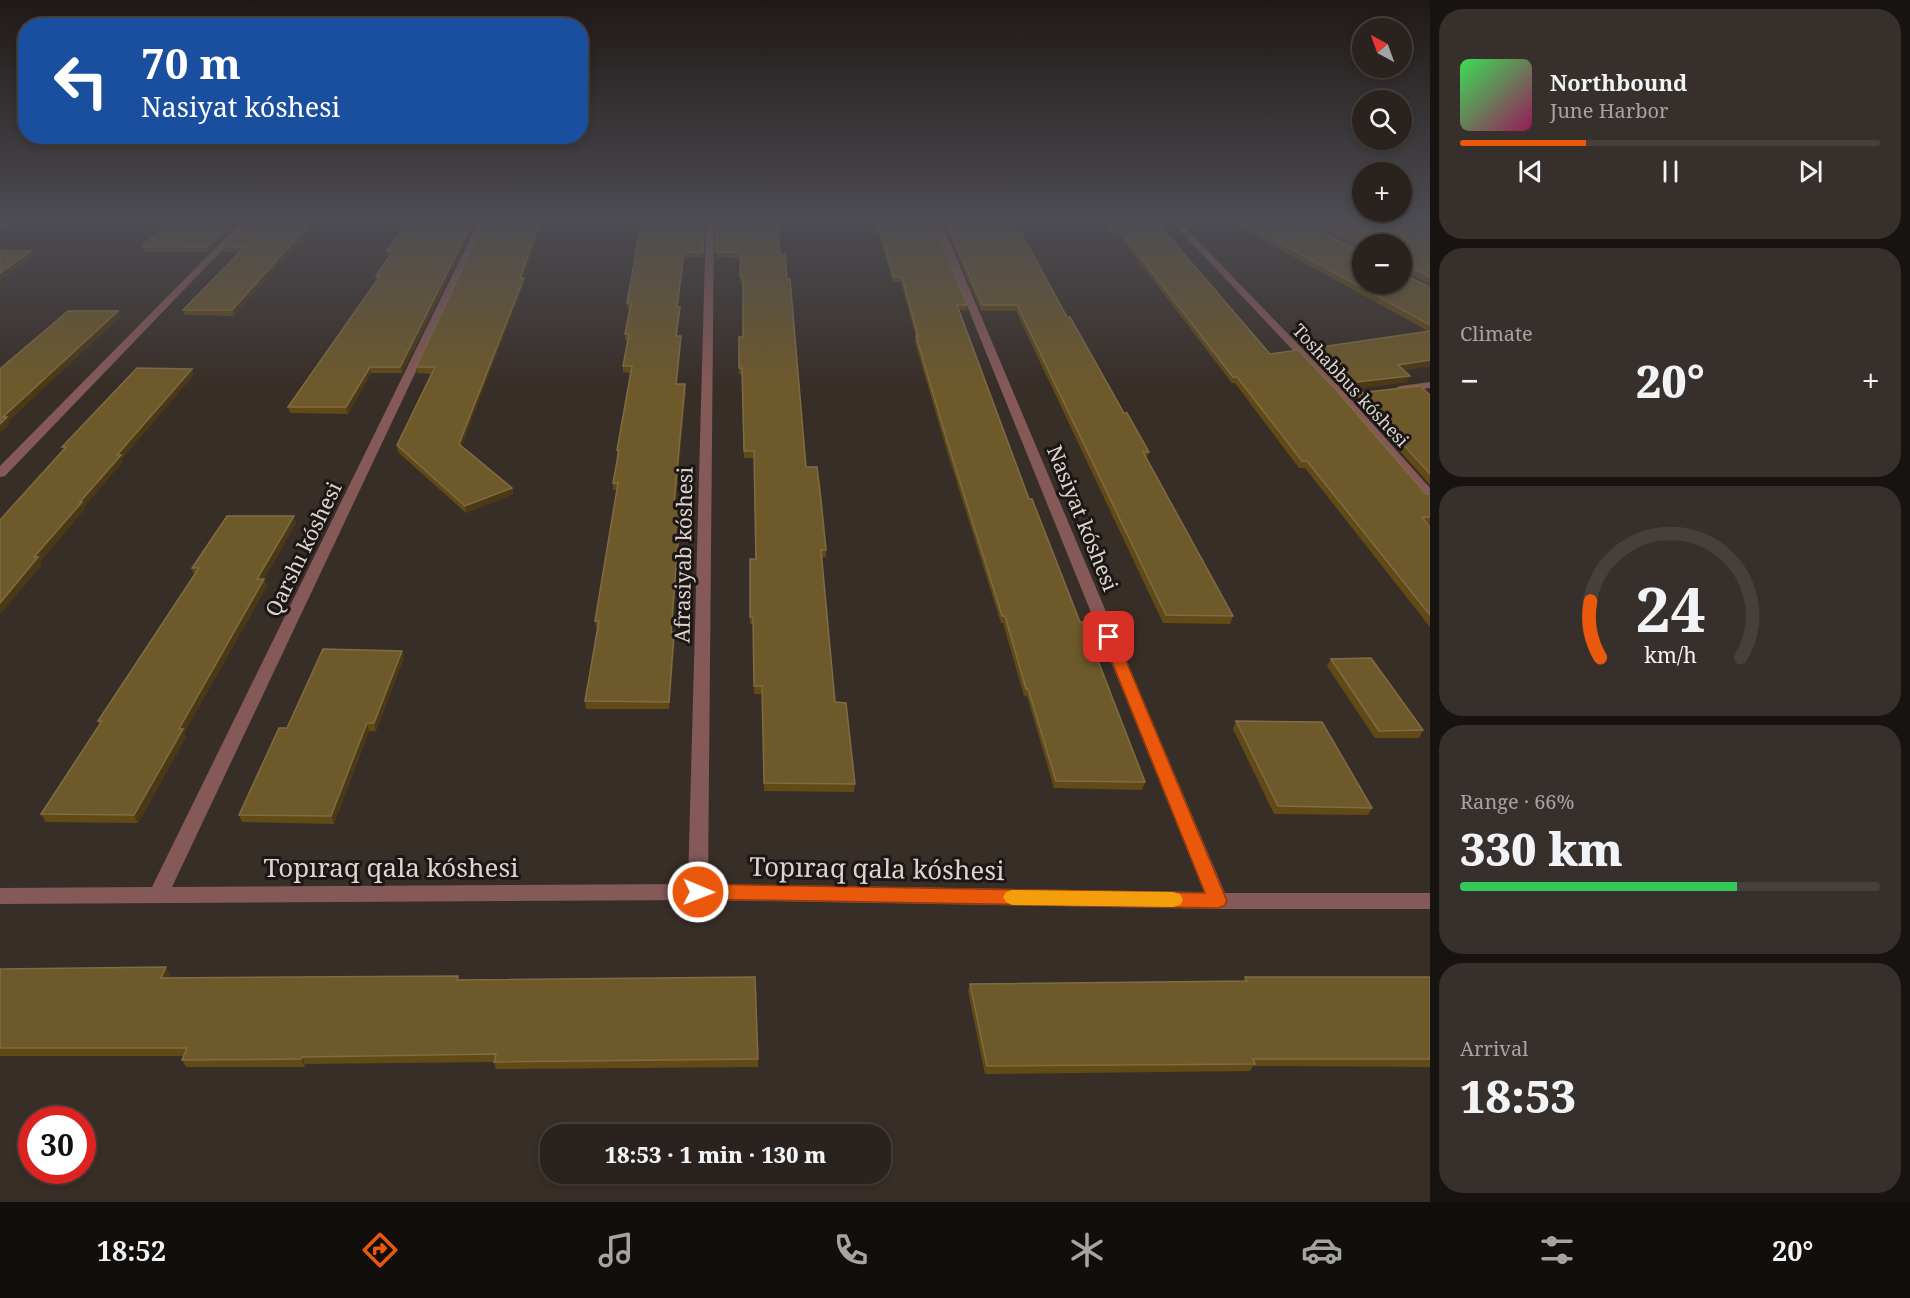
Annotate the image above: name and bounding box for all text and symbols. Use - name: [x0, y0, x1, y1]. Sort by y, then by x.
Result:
- north arrow: [1352, 18, 1412, 78]
- map controls: [1352, 18, 1412, 294]
- text: 70 m: [141, 34, 241, 91]
- icon: left: [42, 42, 120, 120]
- text: Northbound: [1550, 67, 1687, 97]
- text: Nasiyat kóshesi: [141, 88, 340, 125]
- button: search: [1352, 90, 1412, 150]
- text: June Harbor: [1550, 97, 1668, 124]
- icon: previous: [1514, 155, 1547, 188]
- icon: pause: [1654, 155, 1687, 188]
- icon: next: [1794, 155, 1827, 188]
- button: +: [1352, 162, 1412, 222]
- button: −: [1352, 234, 1412, 294]
- street label: Toshabbus kóshesi: [1288, 318, 1415, 452]
- text: Climate: [1460, 320, 1533, 347]
- text: 20°: [1636, 350, 1705, 411]
- text: −: [1460, 358, 1479, 403]
- text: +: [1862, 358, 1880, 403]
- street label: Nasiyat kóshesi: [1041, 441, 1125, 595]
- street label: Afrasiyab kóshesi: [667, 466, 699, 643]
- street label: Qarshı kóshesi: [258, 477, 348, 621]
- text: 24: [1635, 565, 1705, 650]
- pin: [1083, 611, 1134, 662]
- icon: arrive: [1092, 620, 1125, 653]
- text: km/h: [1644, 640, 1697, 669]
- text: Range · 66%: [1460, 788, 1574, 815]
- text: 330 km: [1460, 818, 1623, 879]
- street label: Topıraq qala kóshesi: [749, 848, 1005, 888]
- street label: Topıraq qala kóshesi: [264, 849, 518, 885]
- position arrow: [666, 860, 730, 924]
- text: Arrival: [1460, 1035, 1528, 1062]
- text: 18:53: [1460, 1065, 1576, 1126]
- speed limit sign: 30: [18, 1106, 96, 1184]
- text: 18:53 · 1 min · 130 m: [605, 1139, 826, 1169]
- icon: directions: [359, 1229, 401, 1271]
- icon: music: [595, 1229, 637, 1271]
- icon: phone: [830, 1229, 872, 1271]
- icon: climate: [1066, 1229, 1108, 1271]
- icon: car: [1301, 1229, 1343, 1271]
- icon: filters: [1536, 1229, 1578, 1271]
- text: 18:52: [97, 1232, 166, 1269]
- text: 20°: [1772, 1232, 1813, 1269]

